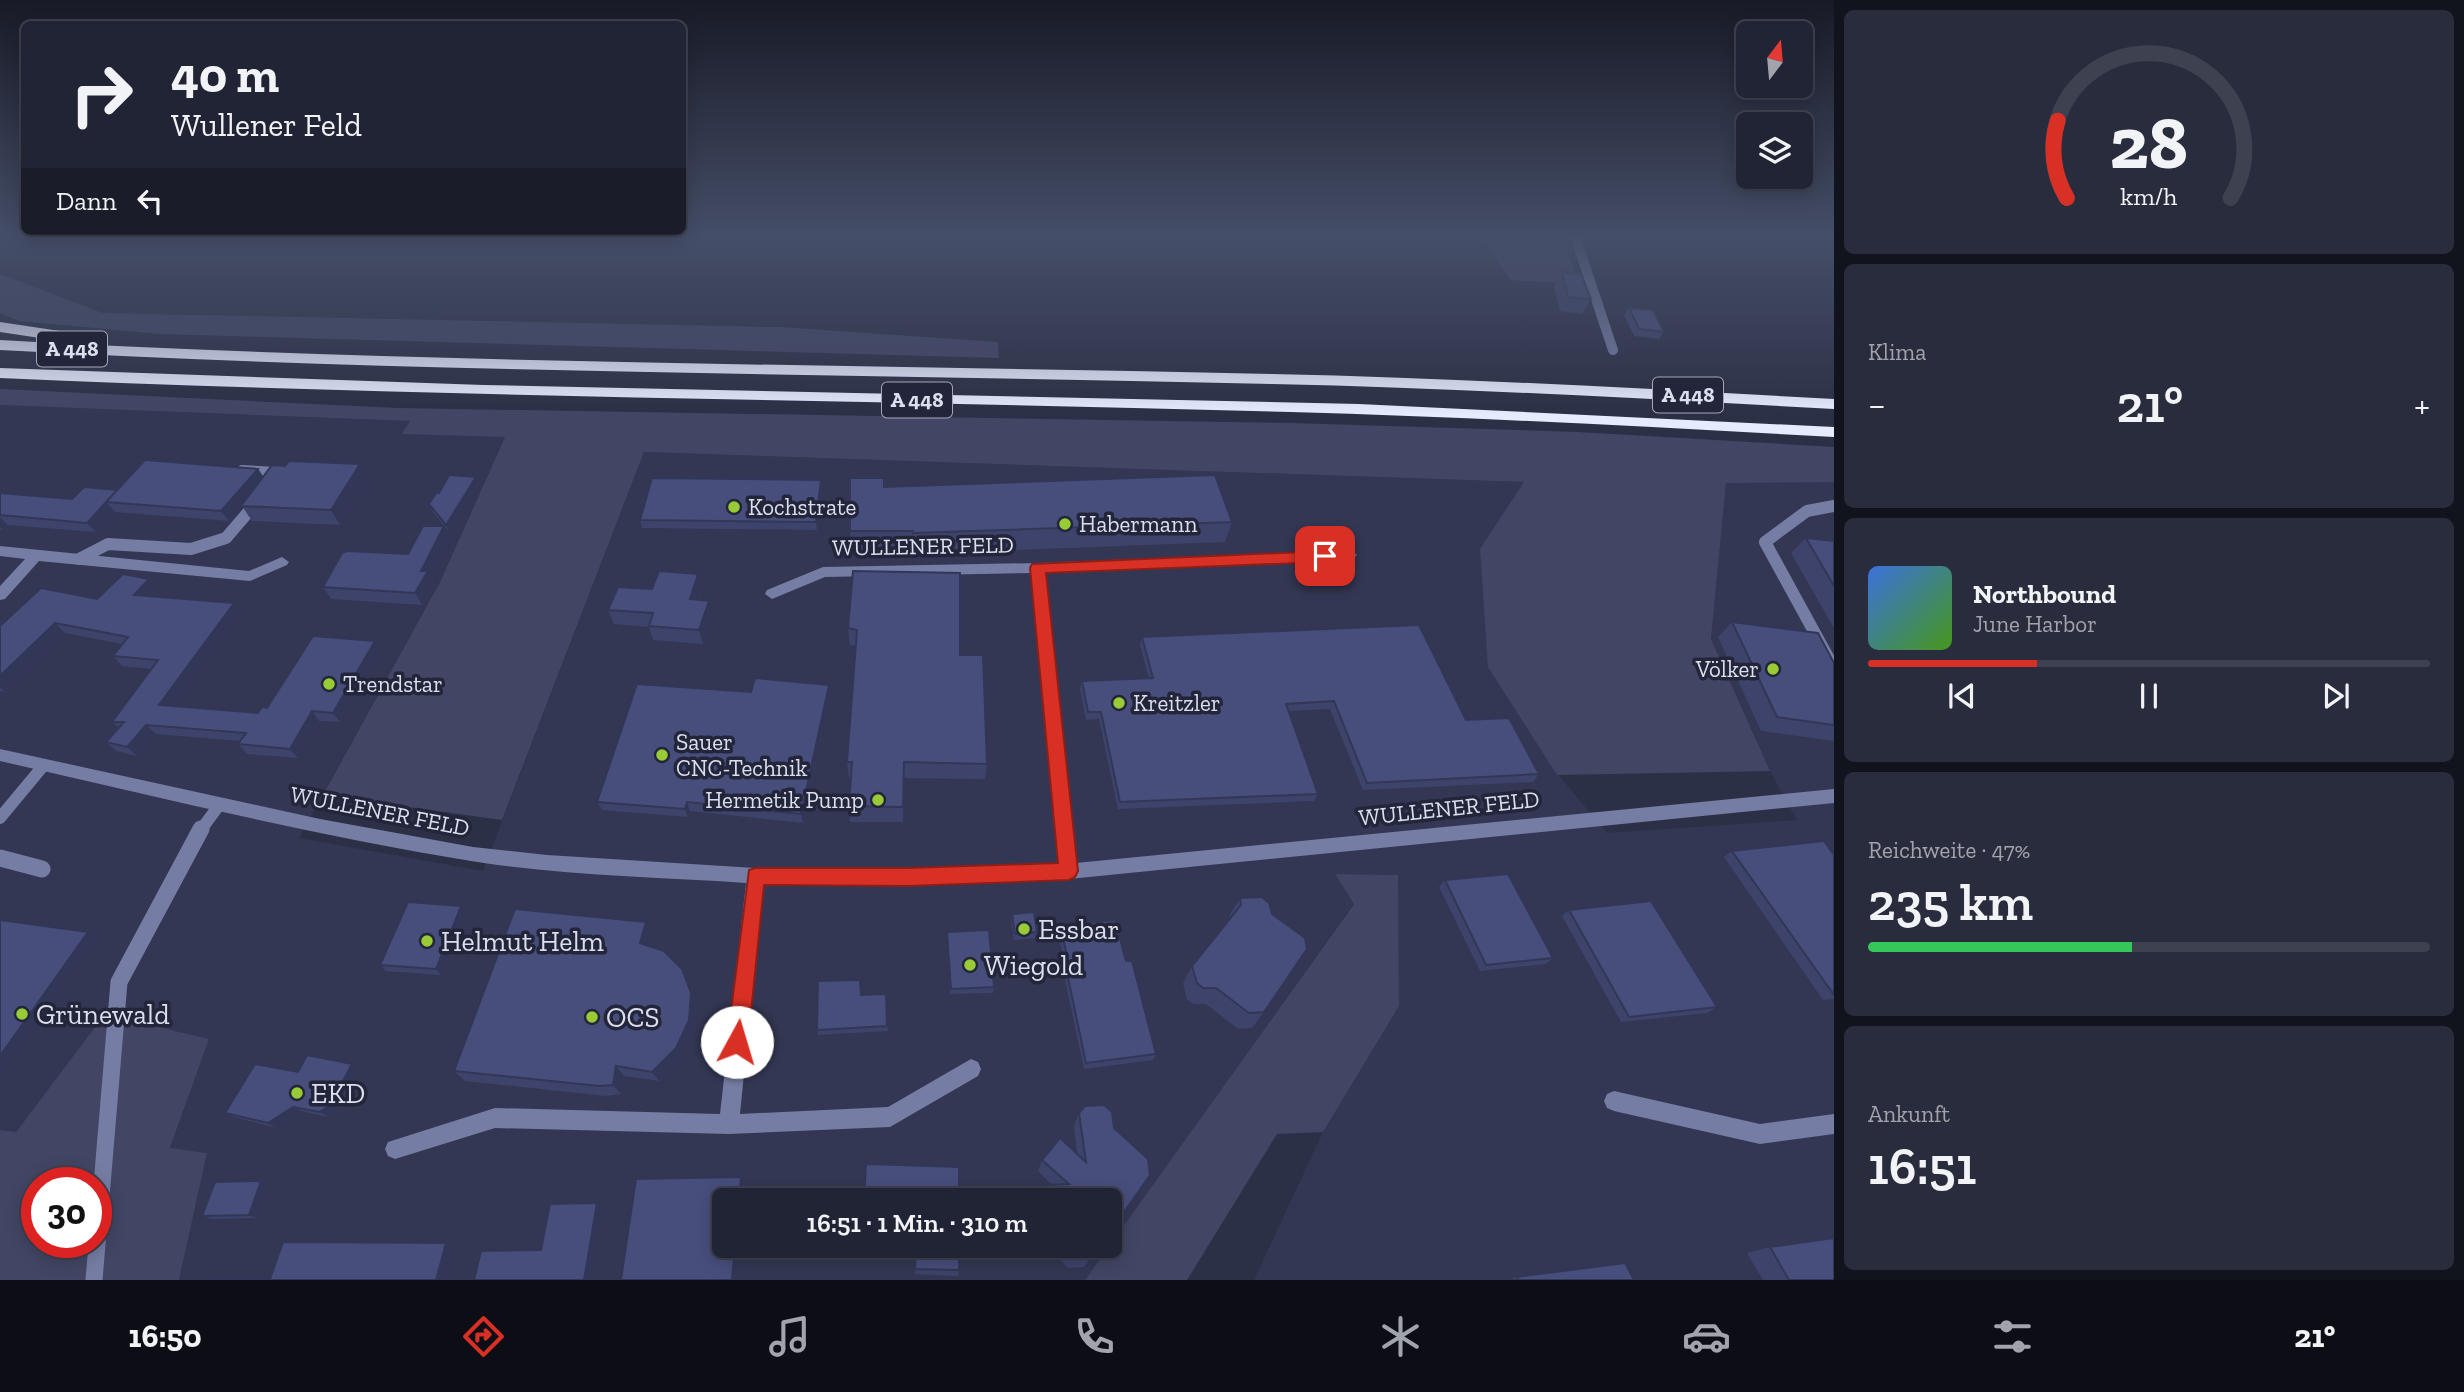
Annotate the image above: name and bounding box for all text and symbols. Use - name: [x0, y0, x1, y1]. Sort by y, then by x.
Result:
- north arrow: [1736, 21, 1813, 98]
- map controls: [1736, 21, 1813, 189]
- text: 40 m: [171, 46, 279, 105]
- icon: right: [56, 49, 147, 140]
- text: 28: [2110, 99, 2188, 187]
- text: Wullener Feld: [171, 106, 362, 144]
- button: layers: [1736, 112, 1813, 189]
- text: km/h: [2120, 181, 2178, 211]
- icon: left: [131, 182, 169, 220]
- text: Dann: [56, 185, 117, 217]
- road number: A 448: [37, 332, 107, 366]
- text: Klima: [1868, 338, 1926, 366]
- text: 21°: [2117, 373, 2183, 435]
- road number: A 448: [1653, 378, 1723, 412]
- road number: A 448: [882, 382, 952, 418]
- text: −: [1868, 382, 1886, 428]
- text: +: [2414, 382, 2430, 428]
- place label: Kochstrate: [748, 493, 856, 521]
- marker: Kochstrate: [726, 499, 742, 515]
- place label: Habermann: [1079, 510, 1197, 538]
- marker: Habermann: [1057, 516, 1073, 532]
- pin: [1295, 526, 1355, 586]
- street label: WULLENER FELD: [832, 530, 1014, 562]
- icon: arrive: [1306, 537, 1344, 575]
- text: Northbound: [1973, 578, 2116, 610]
- text: June Harbor: [1973, 610, 2097, 638]
- place label: Völker: [1695, 655, 1759, 683]
- marker: Völker: [1765, 661, 1781, 677]
- place label: Trendstar: [343, 670, 443, 698]
- marker: Trendstar: [321, 676, 337, 692]
- icon: previous: [1943, 677, 1981, 715]
- icon: pause: [2130, 677, 2168, 715]
- icon: next: [2317, 677, 2355, 715]
- place label: Kreitzler: [1133, 689, 1220, 717]
- marker: Kreitzler: [1111, 695, 1127, 711]
- place label: Sauer CNC-Technik: [676, 728, 807, 782]
- marker: Sauer CNC-Technik: [654, 747, 670, 763]
- street label: WULLENER FELD: [288, 780, 472, 842]
- street label: WULLENER FELD: [1357, 785, 1541, 831]
- place label: Hermetik Pump: [705, 786, 864, 814]
- marker: Hermetik Pump: [870, 792, 886, 808]
- text: Reichweite · 47%: [1868, 836, 2030, 864]
- text: 235 km: [1868, 871, 2033, 933]
- place label: Essbar: [1038, 913, 1119, 946]
- marker: Essbar: [1016, 921, 1032, 937]
- place label: Helmut Helm: [441, 925, 604, 958]
- marker: Helmut Helm: [419, 933, 435, 949]
- place label: Wiegold: [984, 949, 1083, 982]
- marker: Wiegold: [962, 957, 978, 973]
- place label: Grünewald: [36, 998, 170, 1031]
- place label: OCS: [606, 1001, 659, 1034]
- position arrow: [700, 1005, 774, 1079]
- marker: Grünewald: [14, 1006, 30, 1022]
- marker: OCS: [584, 1009, 600, 1025]
- place label: EKD: [311, 1077, 365, 1110]
- marker: EKD: [289, 1085, 305, 1101]
- text: Ankunft: [1868, 1100, 1950, 1128]
- text: 16:51: [1868, 1135, 1976, 1197]
- speed limit sign: 30: [21, 1167, 112, 1258]
- text: 16:51 · 1 Min. · 310 m: [807, 1207, 1027, 1239]
- icon: directions: [459, 1312, 508, 1361]
- icon: music: [765, 1312, 814, 1361]
- icon: phone: [1070, 1312, 1119, 1361]
- icon: climate: [1376, 1312, 1425, 1361]
- icon: car: [1682, 1312, 1731, 1361]
- icon: filters: [1988, 1312, 2037, 1361]
- text: 16:50: [128, 1317, 202, 1355]
- text: 21°: [2294, 1317, 2335, 1355]

